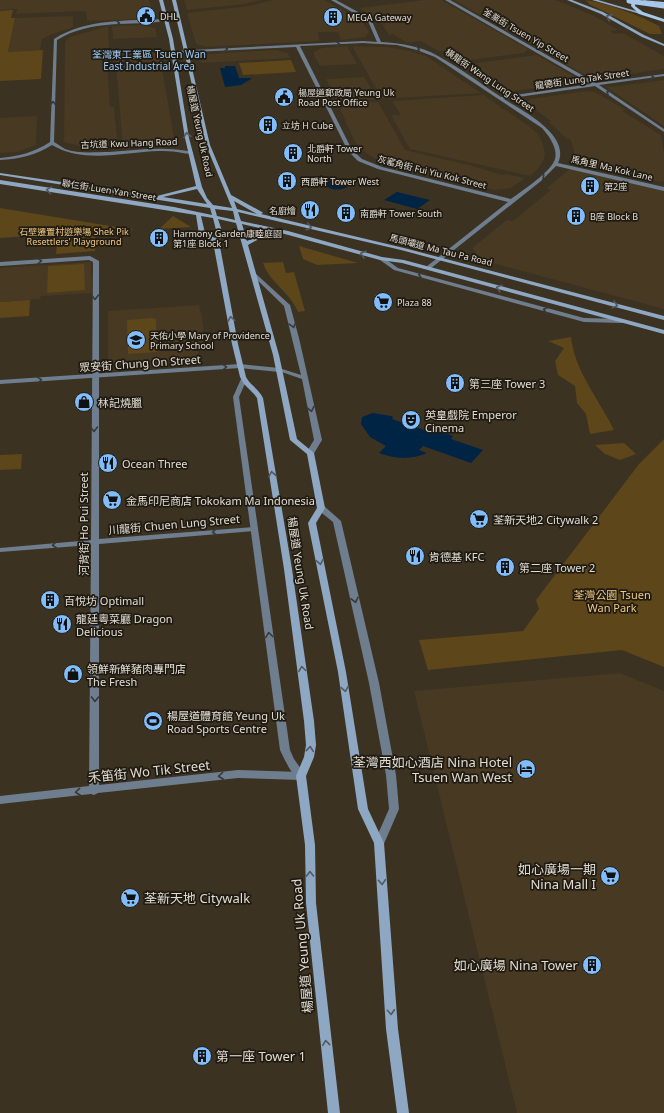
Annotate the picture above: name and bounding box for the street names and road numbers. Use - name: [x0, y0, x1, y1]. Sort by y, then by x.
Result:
- street label: 荃業街 Tsuen Yip Street: [481, 5, 572, 65]
- street label: 橫龍街 Wang Lung Street: [443, 45, 538, 115]
- street label: 龍德街 Lung Tak Street: [534, 66, 631, 92]
- street label: 楊屋道 Yeung Uk Road: [184, 84, 216, 178]
- street label: 古坑道 Kwu Hang Road: [80, 135, 178, 151]
- street label: 灰窰角街 Fui Yiu Kok Street: [376, 152, 489, 192]
- street label: 馬角里 Ma Kok Lane: [570, 152, 654, 184]
- street label: 聯仁街 Luen Yan Street: [61, 176, 158, 204]
- street label: 馬頭壩道 Ma Tau Pa Road: [388, 231, 494, 269]
- street label: 眾安街 Chung On Street: [79, 351, 201, 375]
- street label: 河背街 Ho Pui Street: [76, 472, 91, 576]
- street label: 川龍街 Chuen Lung Street: [108, 511, 240, 537]
- street label: 楊屋道 Yeung Uk Road: [285, 515, 317, 631]
- street label: 禾笛街 Wo Tik Street: [87, 756, 211, 786]
- street label: 楊屋道 Yeung Uk Road: [287, 878, 317, 1014]

